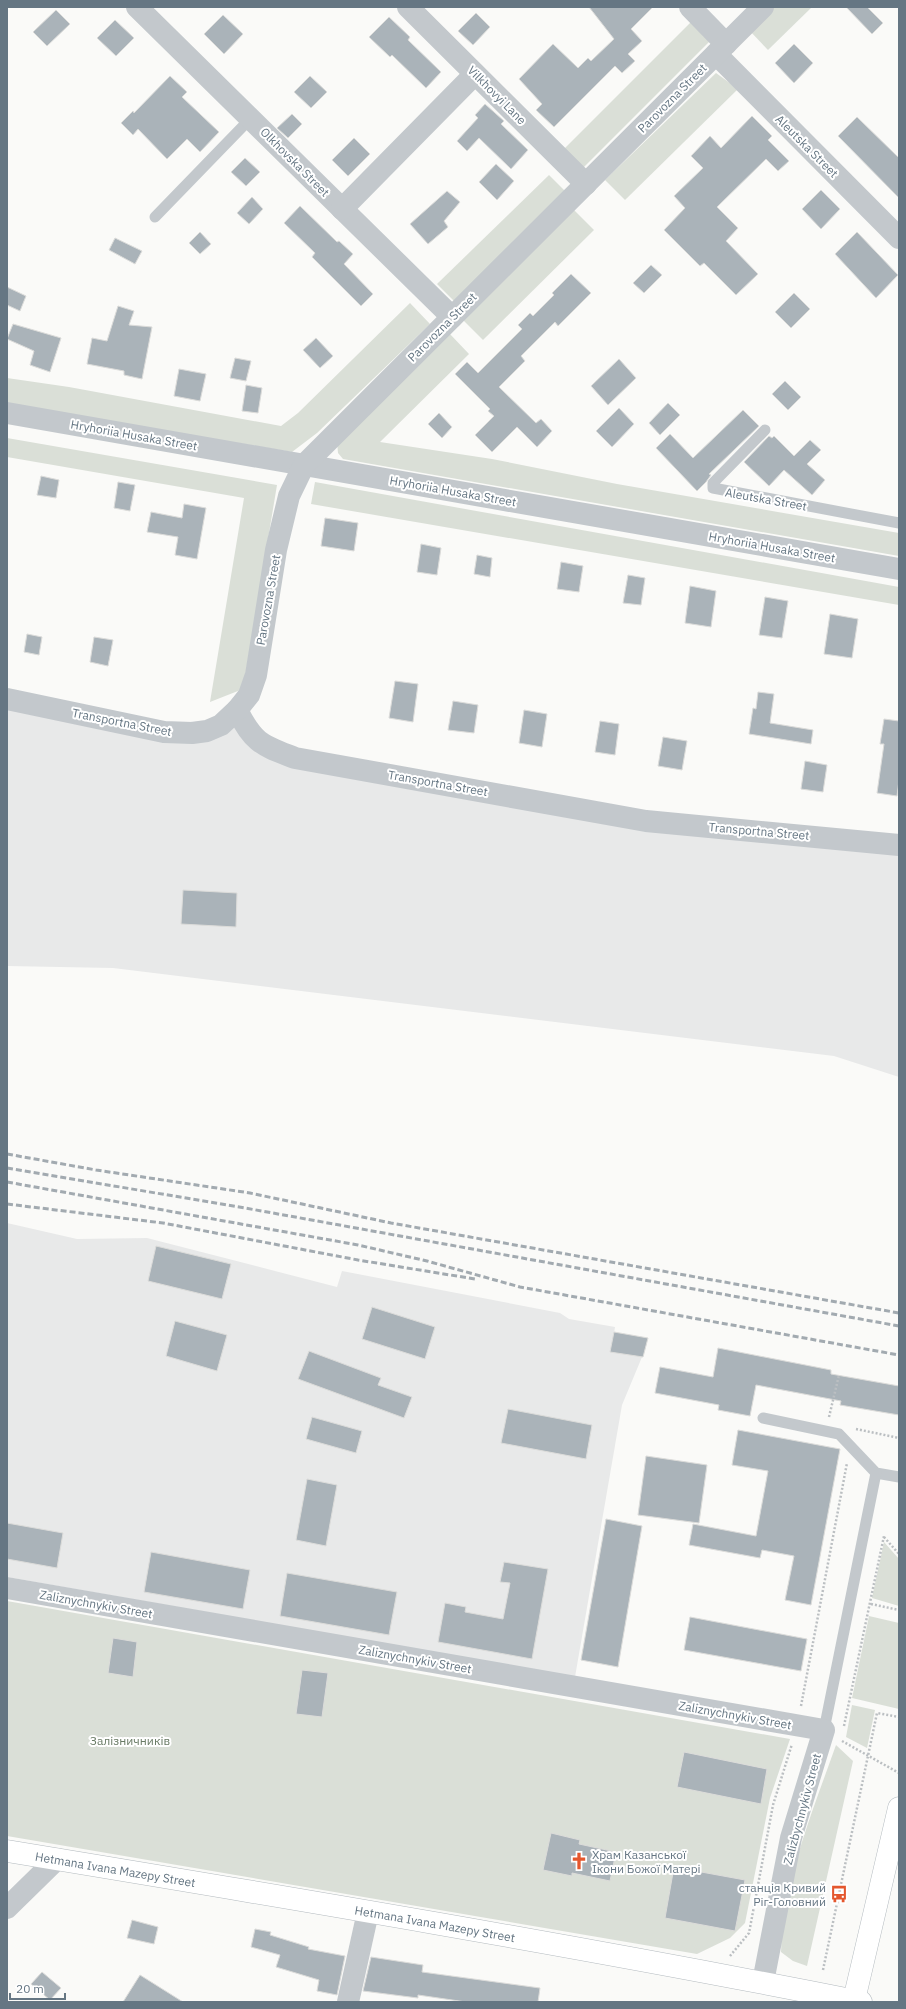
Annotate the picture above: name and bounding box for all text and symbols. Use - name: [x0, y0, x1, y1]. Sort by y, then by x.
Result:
- street label: Parovozna Street: [634, 60, 710, 136]
- street label: Vilkhovyi Lane: [465, 63, 530, 128]
- street label: Aleutska Street: [772, 111, 842, 181]
- street label: Olkhovska Street: [257, 124, 333, 200]
- street label: Parovozna Street: [404, 289, 480, 365]
- street label: Hryhoriia Husaka Street: [70, 416, 198, 454]
- street label: Hryhoriia Husaka Street: [389, 472, 517, 510]
- street label: Aleutska Street: [724, 484, 808, 514]
- street label: Hryhoriia Husaka Street: [708, 528, 836, 566]
- street label: Parovozna Street: [253, 554, 283, 646]
- street label: Transportna Street: [71, 705, 173, 739]
- street label: Transportna Street: [387, 767, 489, 799]
- street label: Transportna Street: [708, 819, 810, 843]
- street label: Zaliznychnykiv Street: [38, 1587, 154, 1621]
- street label: Zaliznychnykiv Street: [357, 1642, 473, 1676]
- street label: Zaliznychnykiv Street: [677, 1698, 793, 1732]
- park label: Залізничників: [90, 1733, 170, 1748]
- street label: Zalizbychnykiv Street: [780, 1752, 824, 1866]
- place label: Храм Казанської Ікони Божої Матері: [592, 1847, 701, 1876]
- street label: Hetmana Ivana Mazepy Street: [34, 1848, 197, 1890]
- church icon: Храм Казанської Ікони Божої Матері: [569, 1851, 589, 1871]
- place label: станція Кривий Ріг-Головний: [739, 1880, 826, 1909]
- bus stop icon: станція Кривий Ріг-Головний: [829, 1884, 849, 1904]
- street label: Hetmana Ivana Mazepy Street: [354, 1902, 516, 1945]
- scale bar: [10, 1975, 65, 2001]
- text: 20 m: [16, 1981, 44, 1996]

